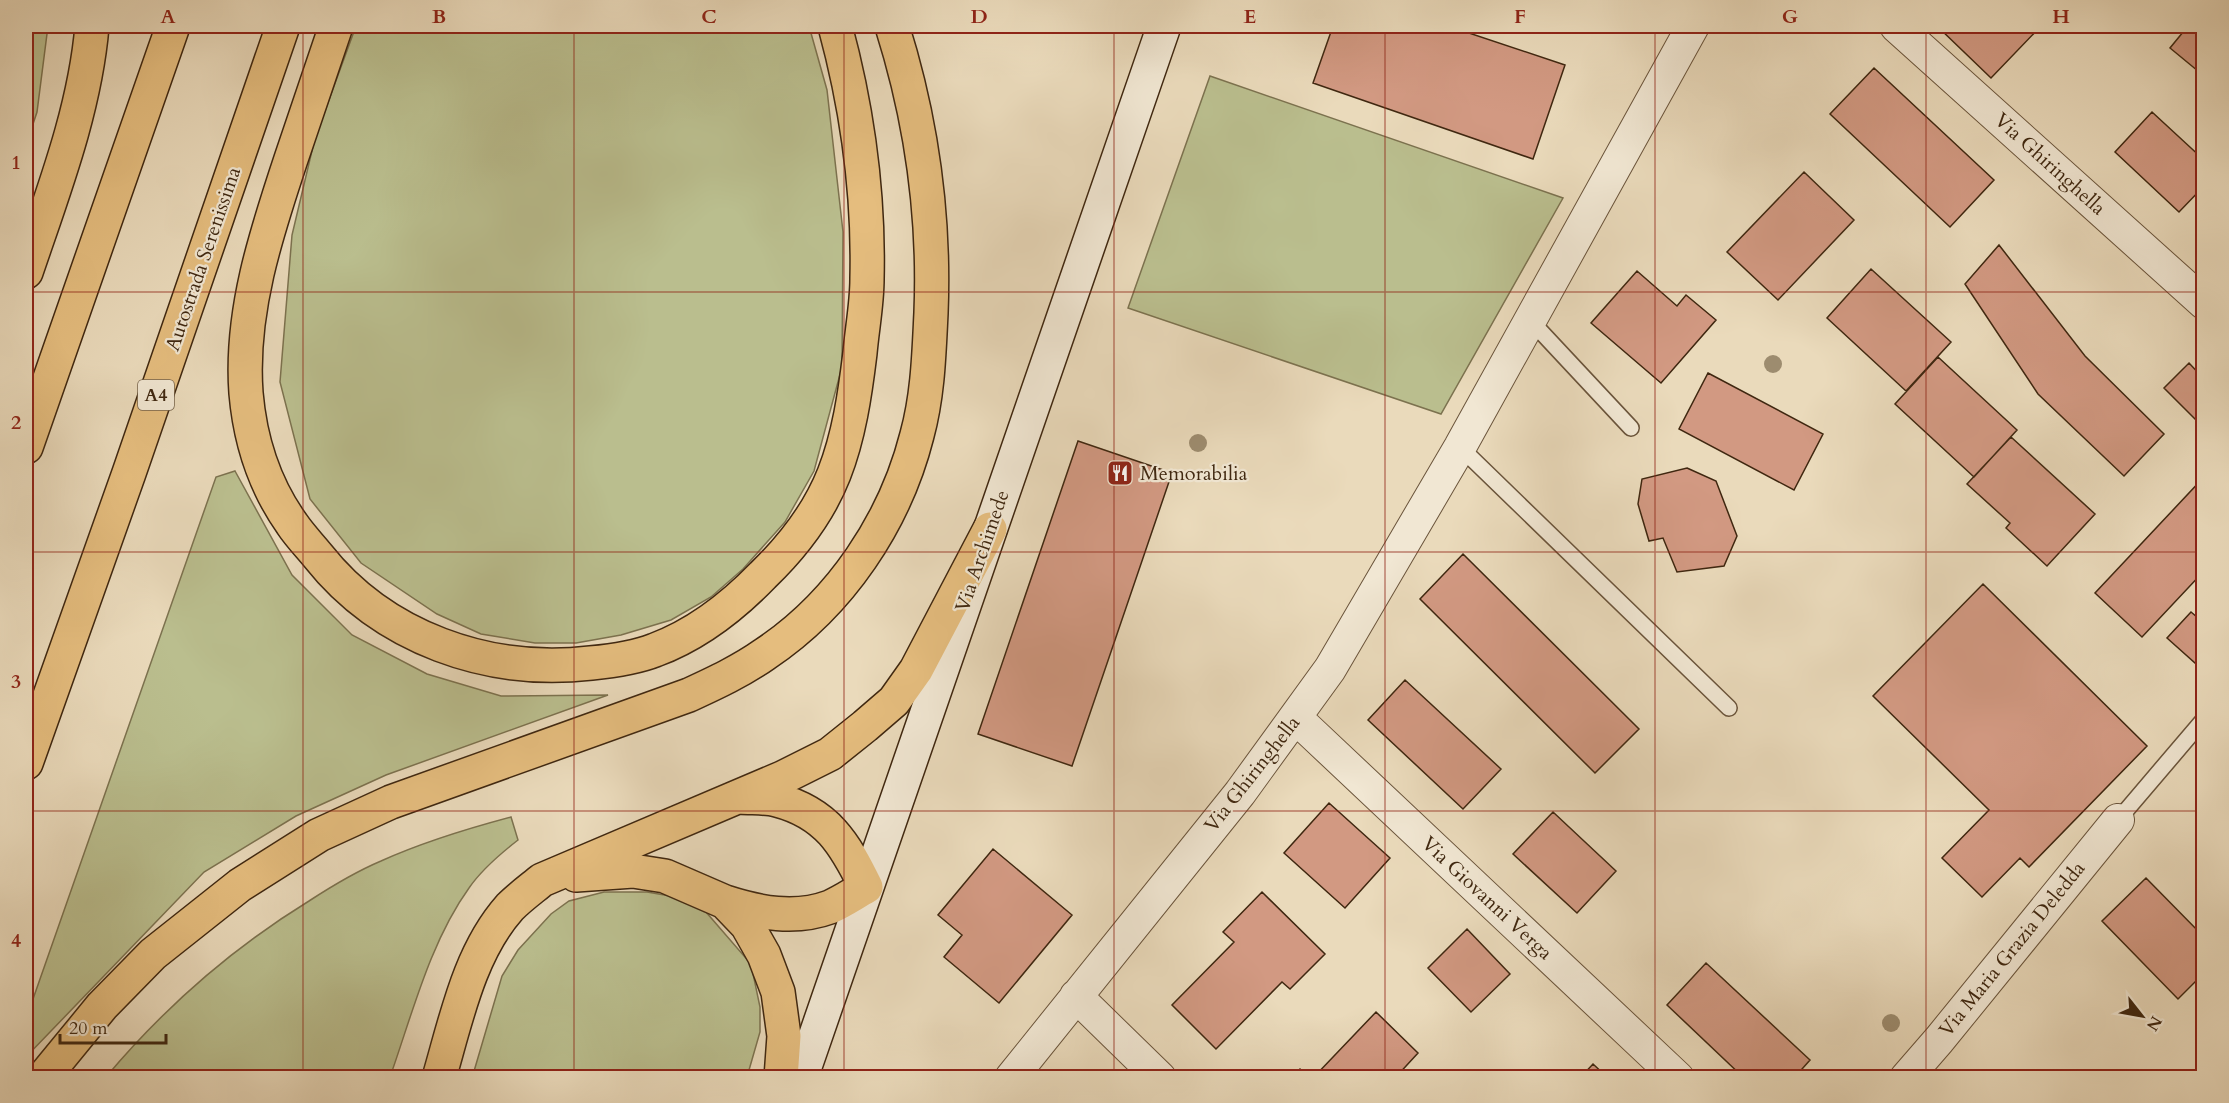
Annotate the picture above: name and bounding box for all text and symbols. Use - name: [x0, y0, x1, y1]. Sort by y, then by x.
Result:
- text: A: [160, 3, 176, 30]
- text: B: [432, 3, 446, 30]
- text: C: [701, 3, 717, 30]
- text: D: [970, 3, 988, 30]
- text: E: [1244, 3, 1256, 30]
- text: F: [1514, 3, 1526, 30]
- text: G: [1782, 3, 1798, 30]
- text: H: [2052, 3, 2070, 30]
- street label: Via Ghiringhella: [1989, 107, 2112, 221]
- text: 1: [11, 149, 21, 176]
- street label: Autostrada Serenissima: [159, 163, 247, 355]
- road number: A4: [138, 380, 174, 410]
- text: 2: [11, 409, 21, 436]
- restaurant icon: Memorabilia: [1105, 458, 1135, 488]
- place label: Memorabilia: [1140, 460, 1248, 487]
- street label: Via Archimede: [949, 486, 1015, 616]
- text: 3: [11, 668, 21, 695]
- street label: Via Ghiringhella: [1198, 710, 1306, 838]
- street label: Via Giovanni Verga: [1416, 830, 1559, 966]
- street label: Via Maria Grazia Deledda: [1933, 855, 2091, 1042]
- text: 4: [11, 927, 21, 954]
- north arrow: [2112, 986, 2172, 1046]
- scale bar: [60, 1007, 166, 1045]
- text: N: [2141, 1012, 2167, 1035]
- text: 20 m: [69, 1016, 108, 1041]

